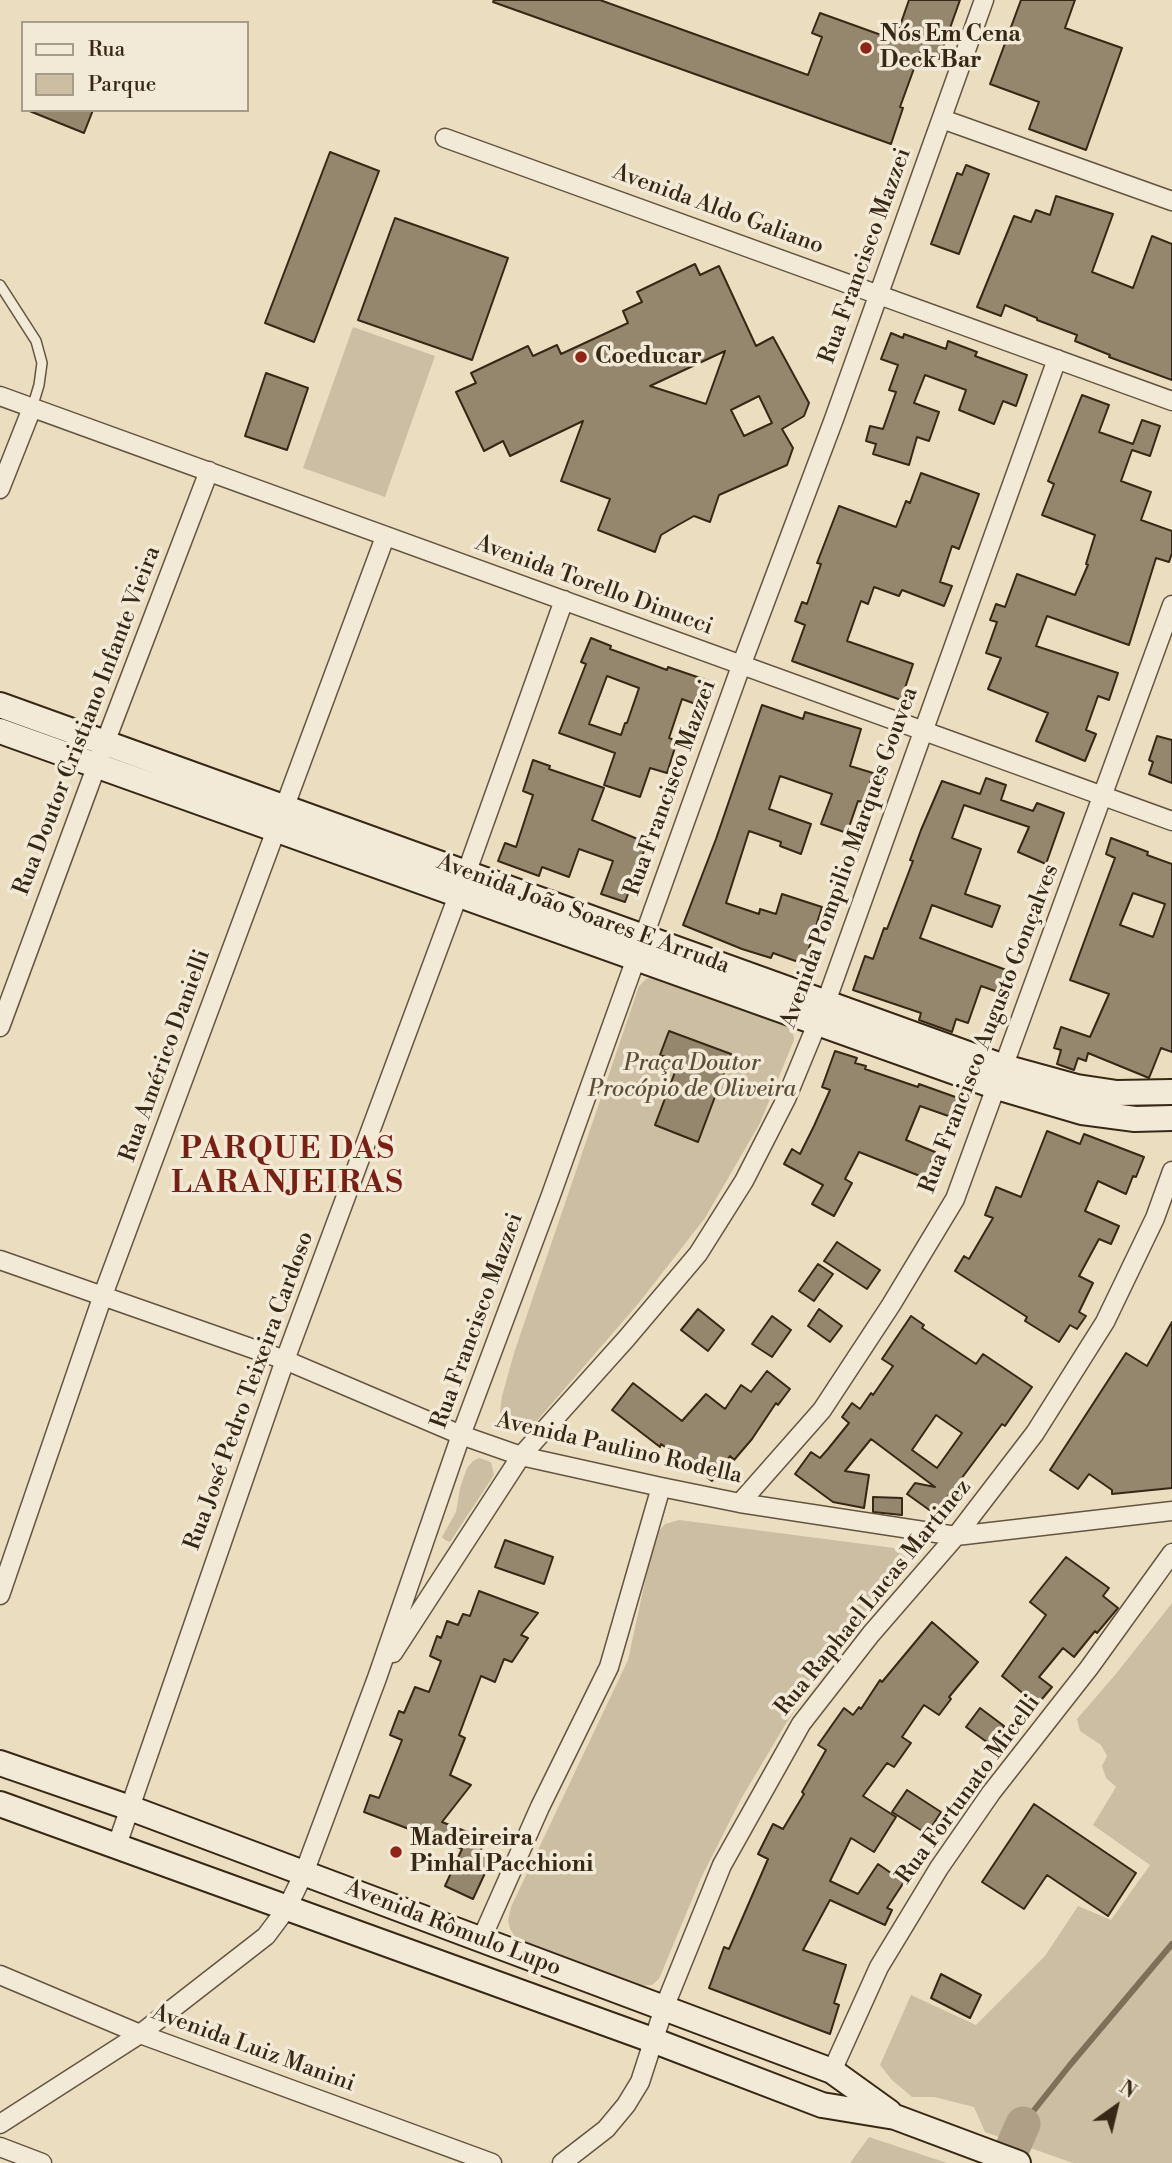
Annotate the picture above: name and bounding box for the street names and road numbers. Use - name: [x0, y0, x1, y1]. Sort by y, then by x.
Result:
- street label: Rua Francisco Mazzei: [814, 145, 918, 367]
- street label: Avenida Aldo Galiano: [609, 159, 827, 261]
- street label: Avenida Torello Dinucci: [471, 530, 717, 642]
- street label: Rua Doutor Cristiano Infante Vieira: [9, 543, 167, 899]
- street label: Rua Francisco Mazzei: [619, 677, 723, 899]
- street label: Avenida Pompilio Marques Gouvea: [775, 684, 925, 1032]
- street label: Avenida João Soares E Arruda: [433, 849, 733, 981]
- street label: Rua Francisco Augusto Gonçalves: [914, 861, 1066, 1197]
- street label: Rua Américo Danielli: [115, 946, 217, 1166]
- street label: Rua Francisco Mazzei: [426, 1210, 530, 1432]
- street label: Rua José Pedro Teixeira Cardoso: [179, 1228, 321, 1554]
- street label: Avenida Paulino Rodella: [493, 1407, 745, 1491]
- street label: Rua Raphael Lucas Martinez: [770, 1474, 978, 1722]
- street label: Rua Fortunato Micelli: [891, 1690, 1047, 1890]
- street label: Avenida Rômulo Lupo: [341, 1875, 565, 1983]
- street label: Avenida Luiz Manini: [148, 1999, 358, 2099]

